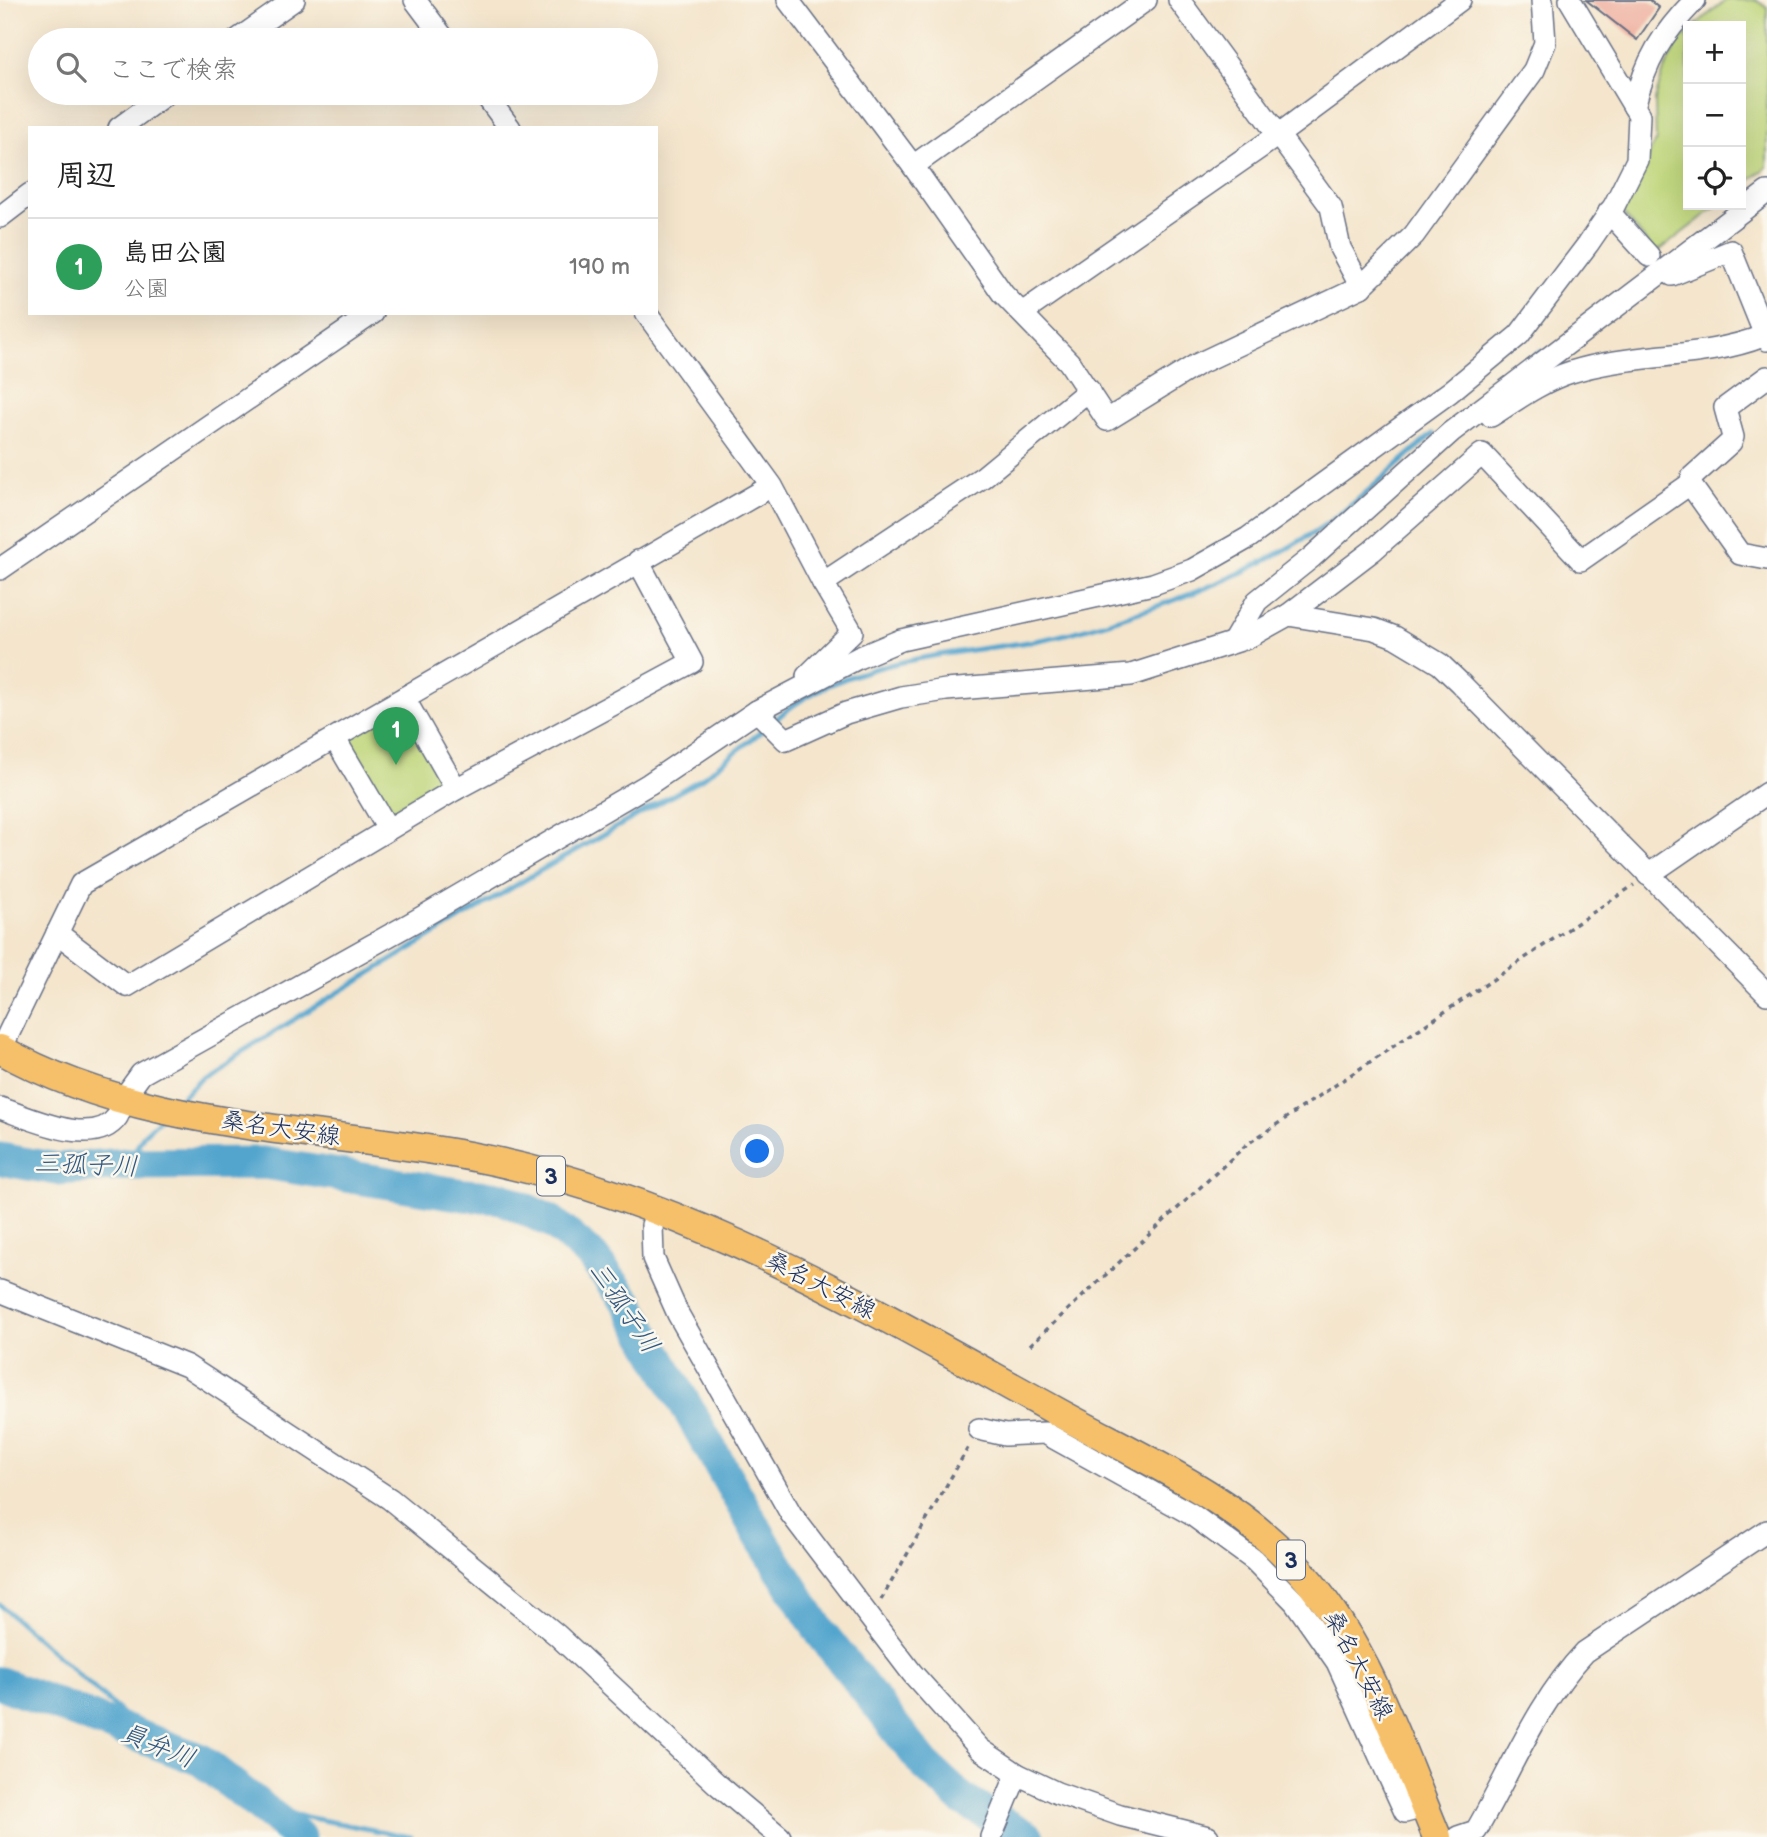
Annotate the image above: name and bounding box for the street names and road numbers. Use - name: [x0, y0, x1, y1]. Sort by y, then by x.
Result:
- street label: 桑名大安線: [219, 1106, 342, 1151]
- road number: 3: [537, 1156, 565, 1196]
- street label: 桑名大安線: [761, 1245, 881, 1326]
- road number: 3: [1277, 1540, 1305, 1580]
- street label: 桑名大安線: [1318, 1605, 1400, 1725]

